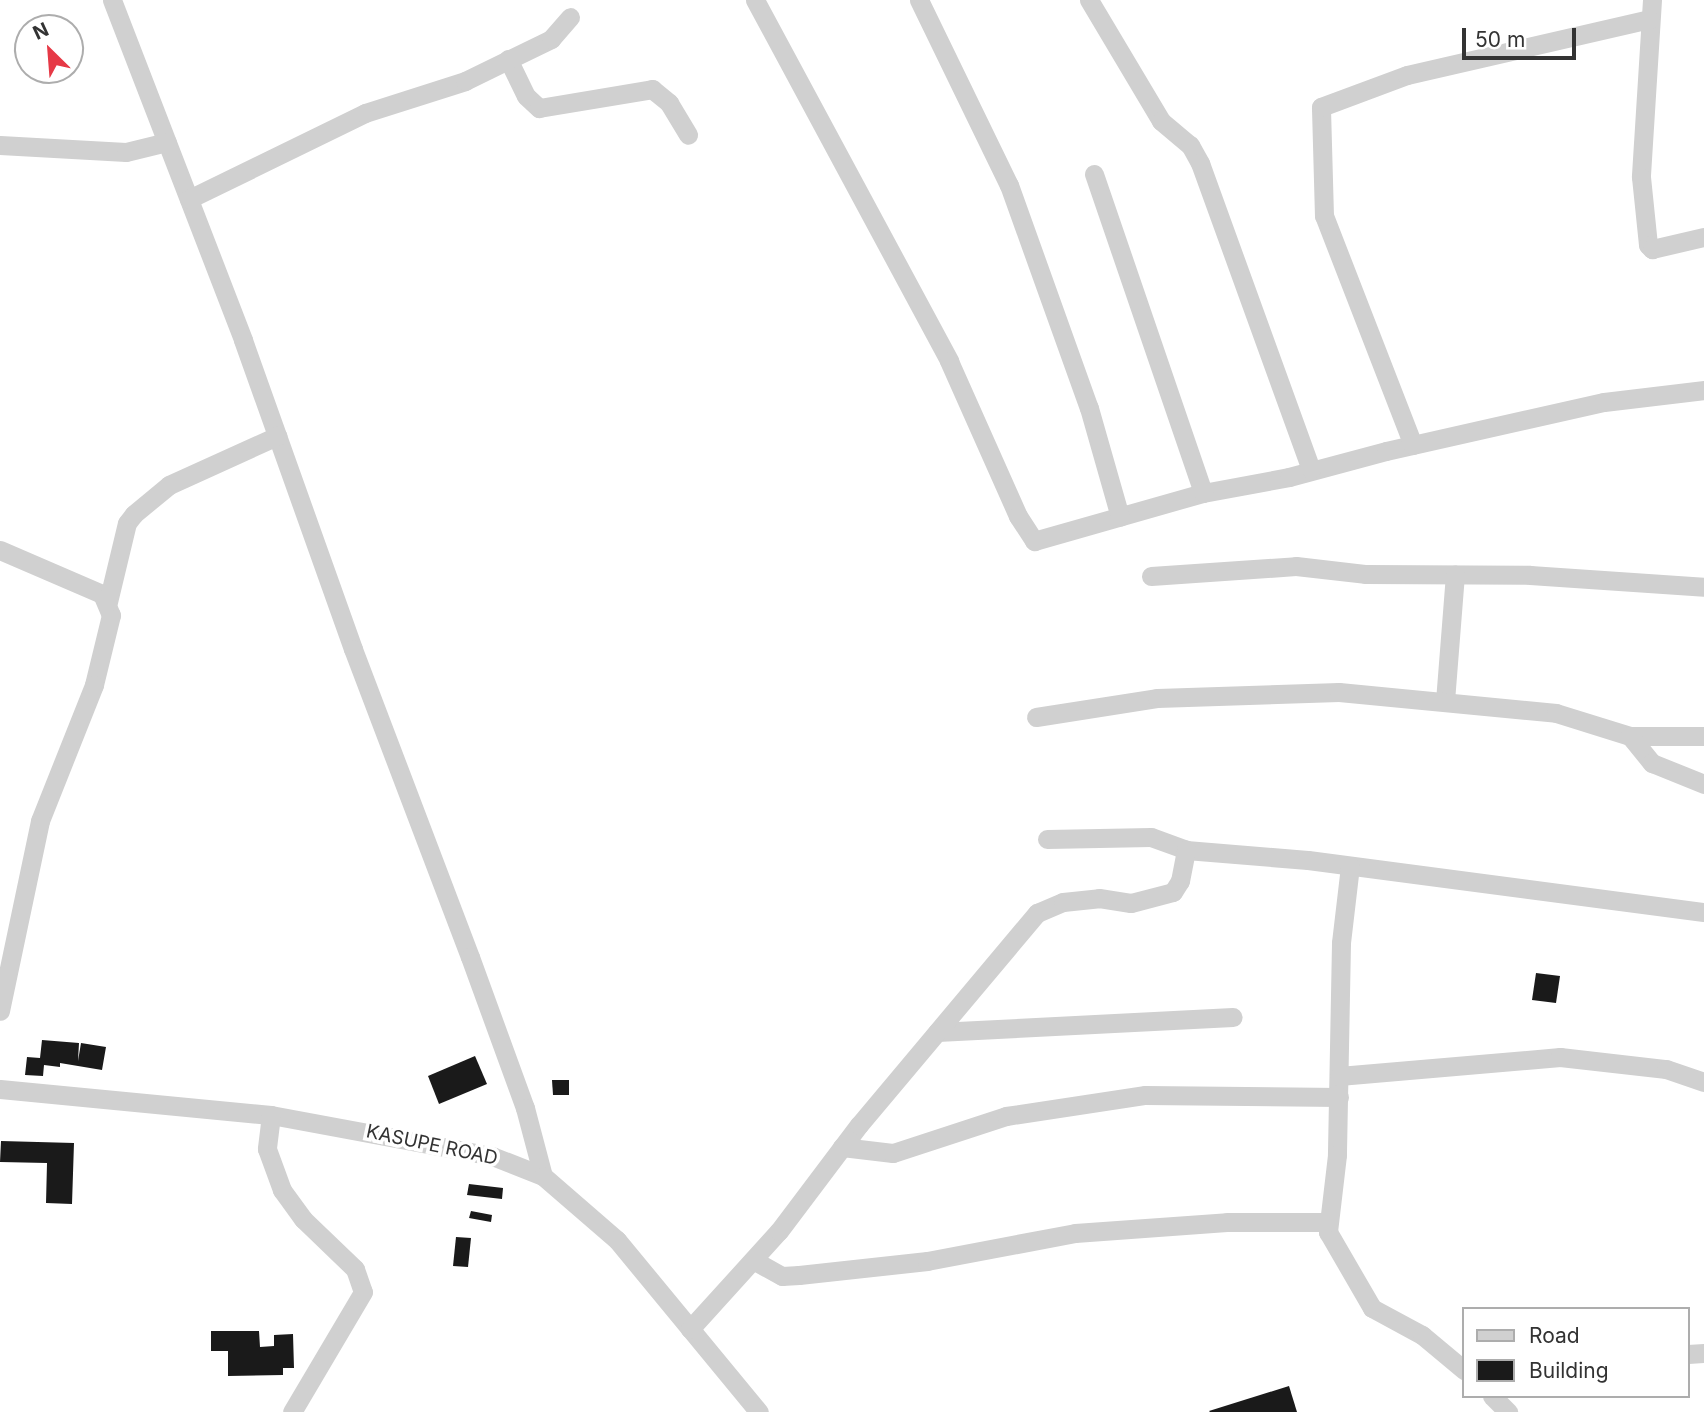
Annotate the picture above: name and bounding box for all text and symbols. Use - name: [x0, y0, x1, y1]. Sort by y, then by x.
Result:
- north arrow: [14, 14, 84, 84]
- scale bar: [1466, 14, 1580, 58]
- text: N: [29, 18, 52, 45]
- text: 50 m: [1475, 27, 1525, 52]
- street label: KASUPE ROAD: [364, 1120, 500, 1170]
- legend: [1462, 1307, 1690, 1398]
- text: Road: [1529, 1323, 1580, 1348]
- text: Building: [1529, 1358, 1609, 1383]

